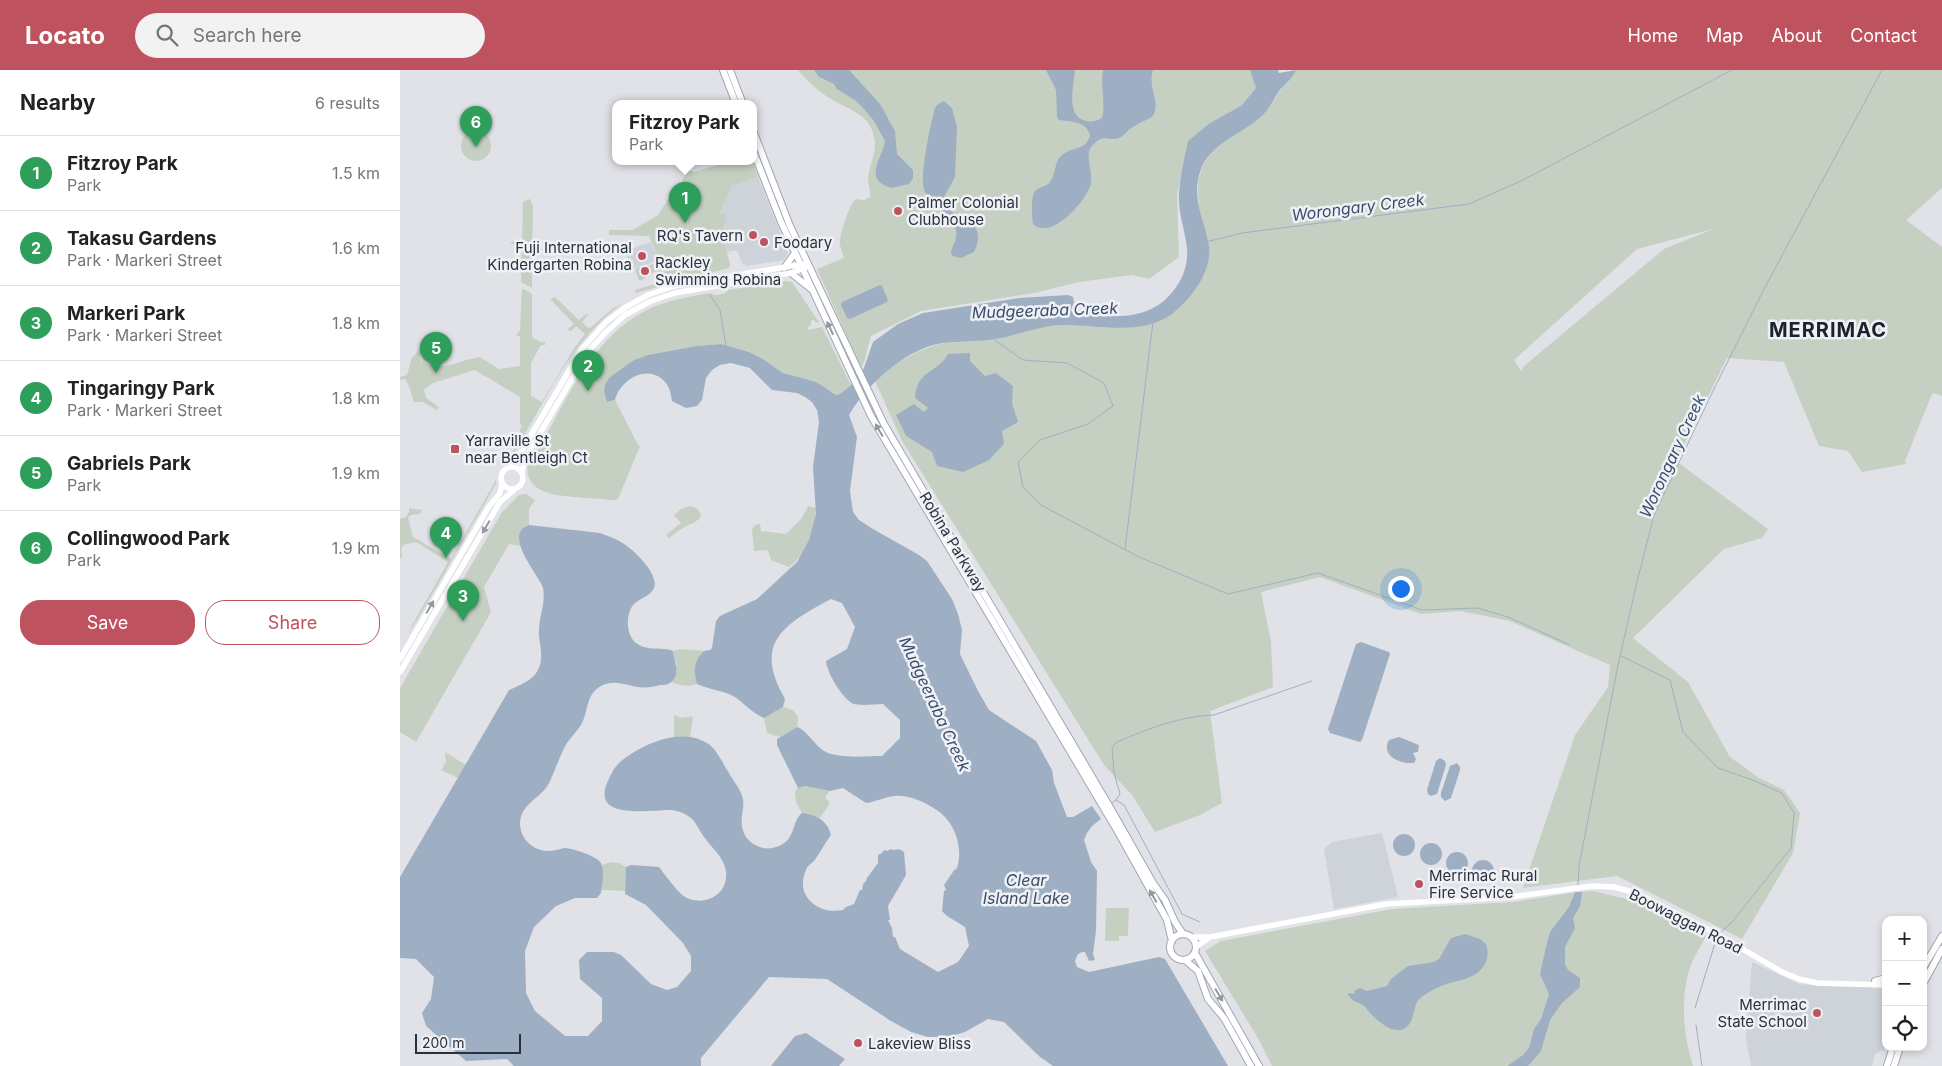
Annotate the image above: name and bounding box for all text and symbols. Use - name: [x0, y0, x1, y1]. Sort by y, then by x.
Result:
- search box: [135, 13, 485, 58]
- text: Locato: [25, 21, 105, 50]
- icon: search: [153, 21, 181, 49]
- text: Search here: [193, 24, 301, 47]
- text: Home: [1628, 25, 1678, 46]
- text: Map: [1706, 25, 1743, 46]
- text: About: [1771, 25, 1822, 46]
- text: Contact: [1850, 25, 1917, 46]
- text: Nearby: [20, 90, 95, 115]
- text: 6 results: [315, 93, 380, 113]
- popup: [612, 100, 757, 165]
- pin: 6: [460, 106, 492, 147]
- text: Fitzroy Park: [629, 111, 740, 134]
- text: Park: [629, 134, 663, 154]
- text: Fitzroy Park: [67, 152, 178, 175]
- text: 1: [33, 163, 39, 183]
- text: 1.5 km: [332, 163, 380, 183]
- text: Park: [67, 175, 101, 195]
- pin: 1: [669, 182, 701, 223]
- water label: Worongary Creek: [1291, 189, 1426, 225]
- place label: Palmer Colonial Clubhouse: [908, 193, 1019, 229]
- marker: Palmer Colonial Clubhouse: [892, 205, 904, 217]
- place label: RQ's Tavern: [657, 226, 743, 245]
- text: Takasu Gardens: [67, 227, 217, 250]
- marker: RQ's Tavern: [747, 229, 759, 241]
- place label: Foodary: [774, 233, 833, 252]
- marker: Foodary: [758, 236, 770, 248]
- text: 2: [31, 238, 41, 258]
- text: 1.6 km: [332, 238, 380, 258]
- place label: Fuji International Kindergarten Robina: [487, 238, 632, 274]
- text: Park · Markeri Street: [67, 250, 222, 270]
- marker: Fuji International Kindergarten Robina: [636, 250, 648, 262]
- place label: Rackley Swimming Robina: [655, 253, 781, 289]
- marker: Rackley Swimming Robina: [639, 265, 651, 277]
- water label: Mudgeeraba Creek: [972, 297, 1119, 323]
- text: Markeri Park: [67, 302, 185, 325]
- text: 3: [31, 313, 41, 333]
- text: 1.8 km: [332, 313, 380, 333]
- district label: MERRIMAC: [1769, 318, 1887, 342]
- one-way arrow: [825, 321, 833, 335]
- text: Park · Markeri Street: [67, 325, 222, 345]
- pin: 5: [420, 332, 452, 373]
- pin: 2: [572, 350, 604, 391]
- text: Tingaringy Park: [67, 377, 215, 400]
- text: 4: [31, 388, 41, 408]
- text: 1.8 km: [332, 388, 380, 408]
- water label: Worongary Creek: [1635, 391, 1709, 521]
- text: Park · Markeri Street: [67, 400, 222, 420]
- one-way arrow: [874, 423, 883, 436]
- place label: Yarraville St near Bentleigh Ct: [465, 431, 588, 467]
- marker: Yarraville St near Bentleigh Ct: [449, 443, 461, 455]
- text: Gabriels Park: [67, 452, 191, 475]
- text: 5: [31, 463, 41, 483]
- text: 1.9 km: [332, 463, 380, 483]
- text: Park: [67, 475, 101, 495]
- street label: Robina Parkway: [916, 488, 991, 596]
- pin: 4: [430, 517, 462, 558]
- one-way arrow: [481, 520, 490, 533]
- text: Collingwood Park: [67, 527, 230, 550]
- text: 6: [31, 538, 41, 558]
- text: 1.9 km: [332, 538, 380, 558]
- text: Park: [67, 550, 101, 570]
- your location: [1388, 576, 1414, 602]
- pin: 3: [447, 580, 479, 621]
- button: Save: [20, 600, 195, 645]
- button: Share: [205, 600, 380, 645]
- one-way arrow: [426, 600, 435, 613]
- water label: Mudgeeraba Creek: [895, 633, 975, 775]
- place label: Merrimac Rural Fire Service: [1429, 866, 1537, 902]
- water label: Clear Island Lake: [983, 870, 1069, 908]
- marker: Merrimac Rural Fire Service: [1413, 878, 1425, 890]
- street label: Boowaggan Road: [1626, 884, 1746, 958]
- one-way arrow: [1149, 889, 1157, 904]
- map controls: [1882, 916, 1927, 1051]
- button: +: [1882, 916, 1927, 961]
- button: −: [1882, 961, 1927, 1006]
- one-way arrow: [1215, 989, 1224, 1002]
- place label: Merrimac State School: [1718, 995, 1807, 1031]
- button: locate: [1882, 1006, 1927, 1051]
- marker: Merrimac State School: [1811, 1007, 1823, 1019]
- scale bar: [415, 1031, 521, 1054]
- text: 200 m: [422, 1034, 464, 1051]
- place label: Lakeview Bliss: [868, 1034, 971, 1053]
- marker: Lakeview Bliss: [852, 1037, 864, 1049]

